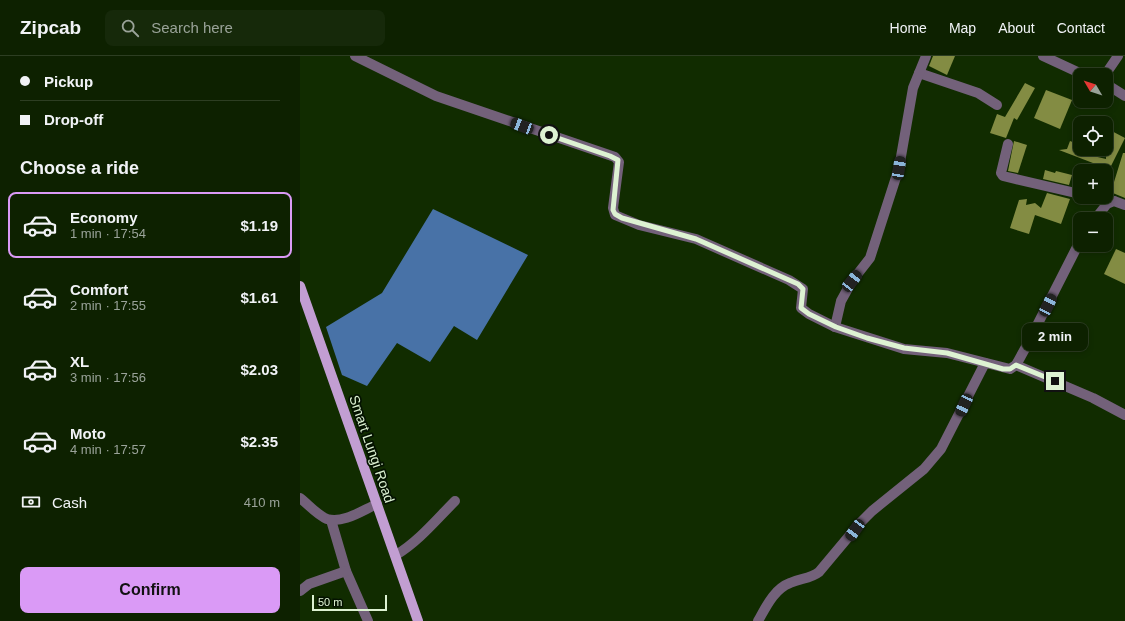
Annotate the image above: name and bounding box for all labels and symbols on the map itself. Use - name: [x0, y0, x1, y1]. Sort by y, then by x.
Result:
- north arrow: [1073, 68, 1113, 108]
- car: [509, 116, 535, 136]
- route start: [540, 126, 558, 144]
- car: [891, 155, 907, 181]
- car: [840, 268, 864, 294]
- car: [1037, 292, 1059, 318]
- callout: 2 min: [1022, 323, 1088, 351]
- route end: [1046, 372, 1064, 390]
- car: [953, 392, 975, 418]
- street label: Smart Lungi Road: [346, 393, 398, 505]
- car: [843, 517, 867, 543]
- scale bar: [312, 593, 387, 612]

